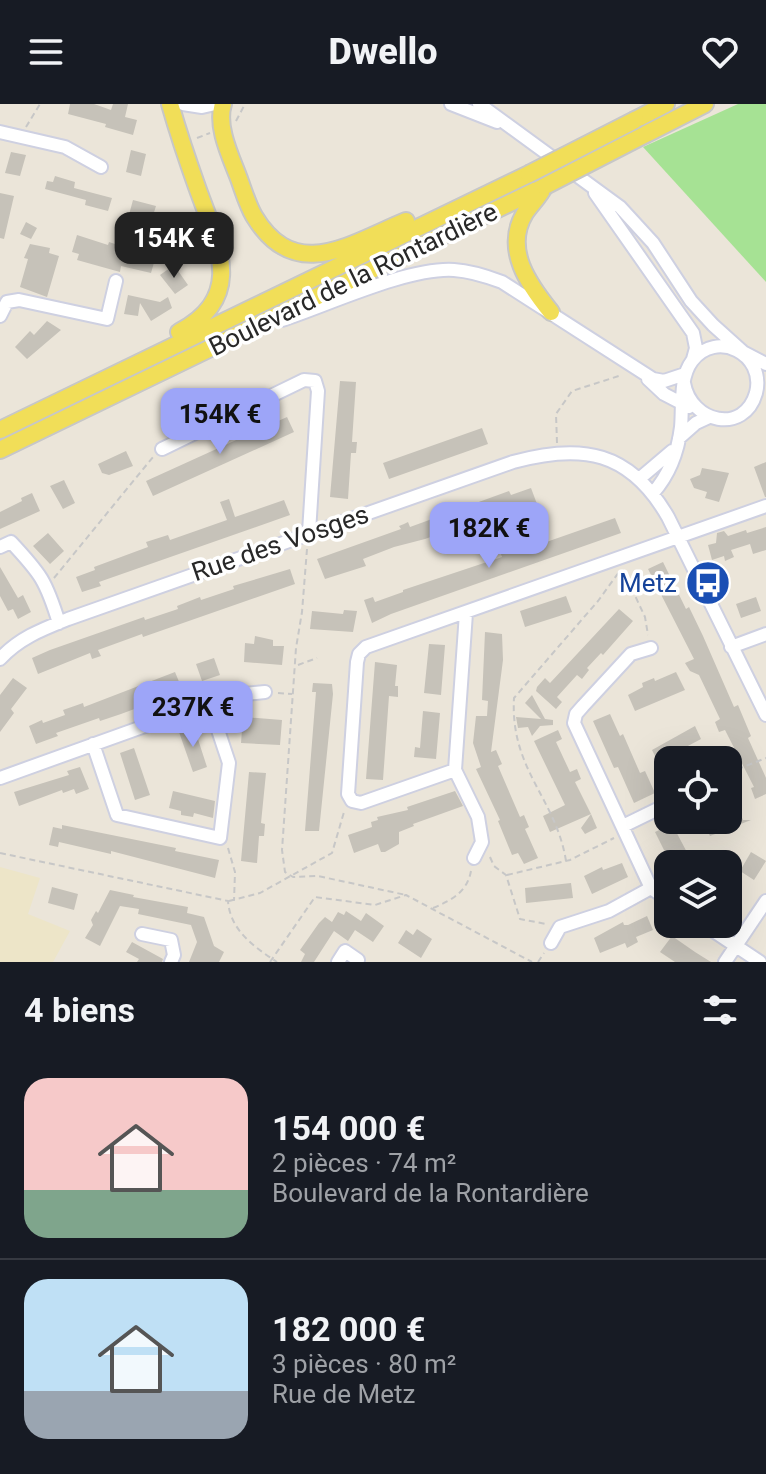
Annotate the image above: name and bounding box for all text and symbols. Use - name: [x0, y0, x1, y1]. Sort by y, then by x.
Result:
- icon: menu: [24, 30, 68, 74]
- icon: heart: [698, 30, 742, 74]
- text: Dwello: [329, 31, 437, 73]
- street label: Boulevard de la Rontardière: [204, 196, 502, 362]
- pin: 154K €: [109, 212, 239, 280]
- text: 154K €: [133, 223, 215, 253]
- pin: 154K €: [155, 388, 285, 456]
- text: 154K €: [179, 399, 261, 429]
- street label: Rue des Vosges: [188, 499, 372, 587]
- pin: 182K €: [424, 502, 554, 570]
- text: 182K €: [448, 513, 530, 543]
- bus stop icon: Metz: [684, 559, 732, 607]
- place label: Metz: [619, 568, 677, 598]
- pin: 237K €: [128, 681, 258, 749]
- text: 237K €: [152, 692, 234, 722]
- map controls: [654, 746, 742, 938]
- button: locate: [654, 746, 742, 834]
- button: layers: [654, 850, 742, 938]
- icon: filters: [698, 988, 742, 1032]
- text: 4 biens: [24, 990, 135, 1030]
- text: 154 000 €: [272, 1108, 425, 1148]
- icon: home: [88, 1110, 184, 1206]
- text: 2 pièces · 74 m²: [272, 1148, 456, 1178]
- text: Boulevard de la Rontardière: [272, 1178, 589, 1208]
- text: 182 000 €: [272, 1309, 425, 1349]
- icon: home: [88, 1311, 184, 1407]
- text: 3 pièces · 80 m²: [272, 1349, 456, 1379]
- text: Rue de Metz: [272, 1379, 415, 1409]

